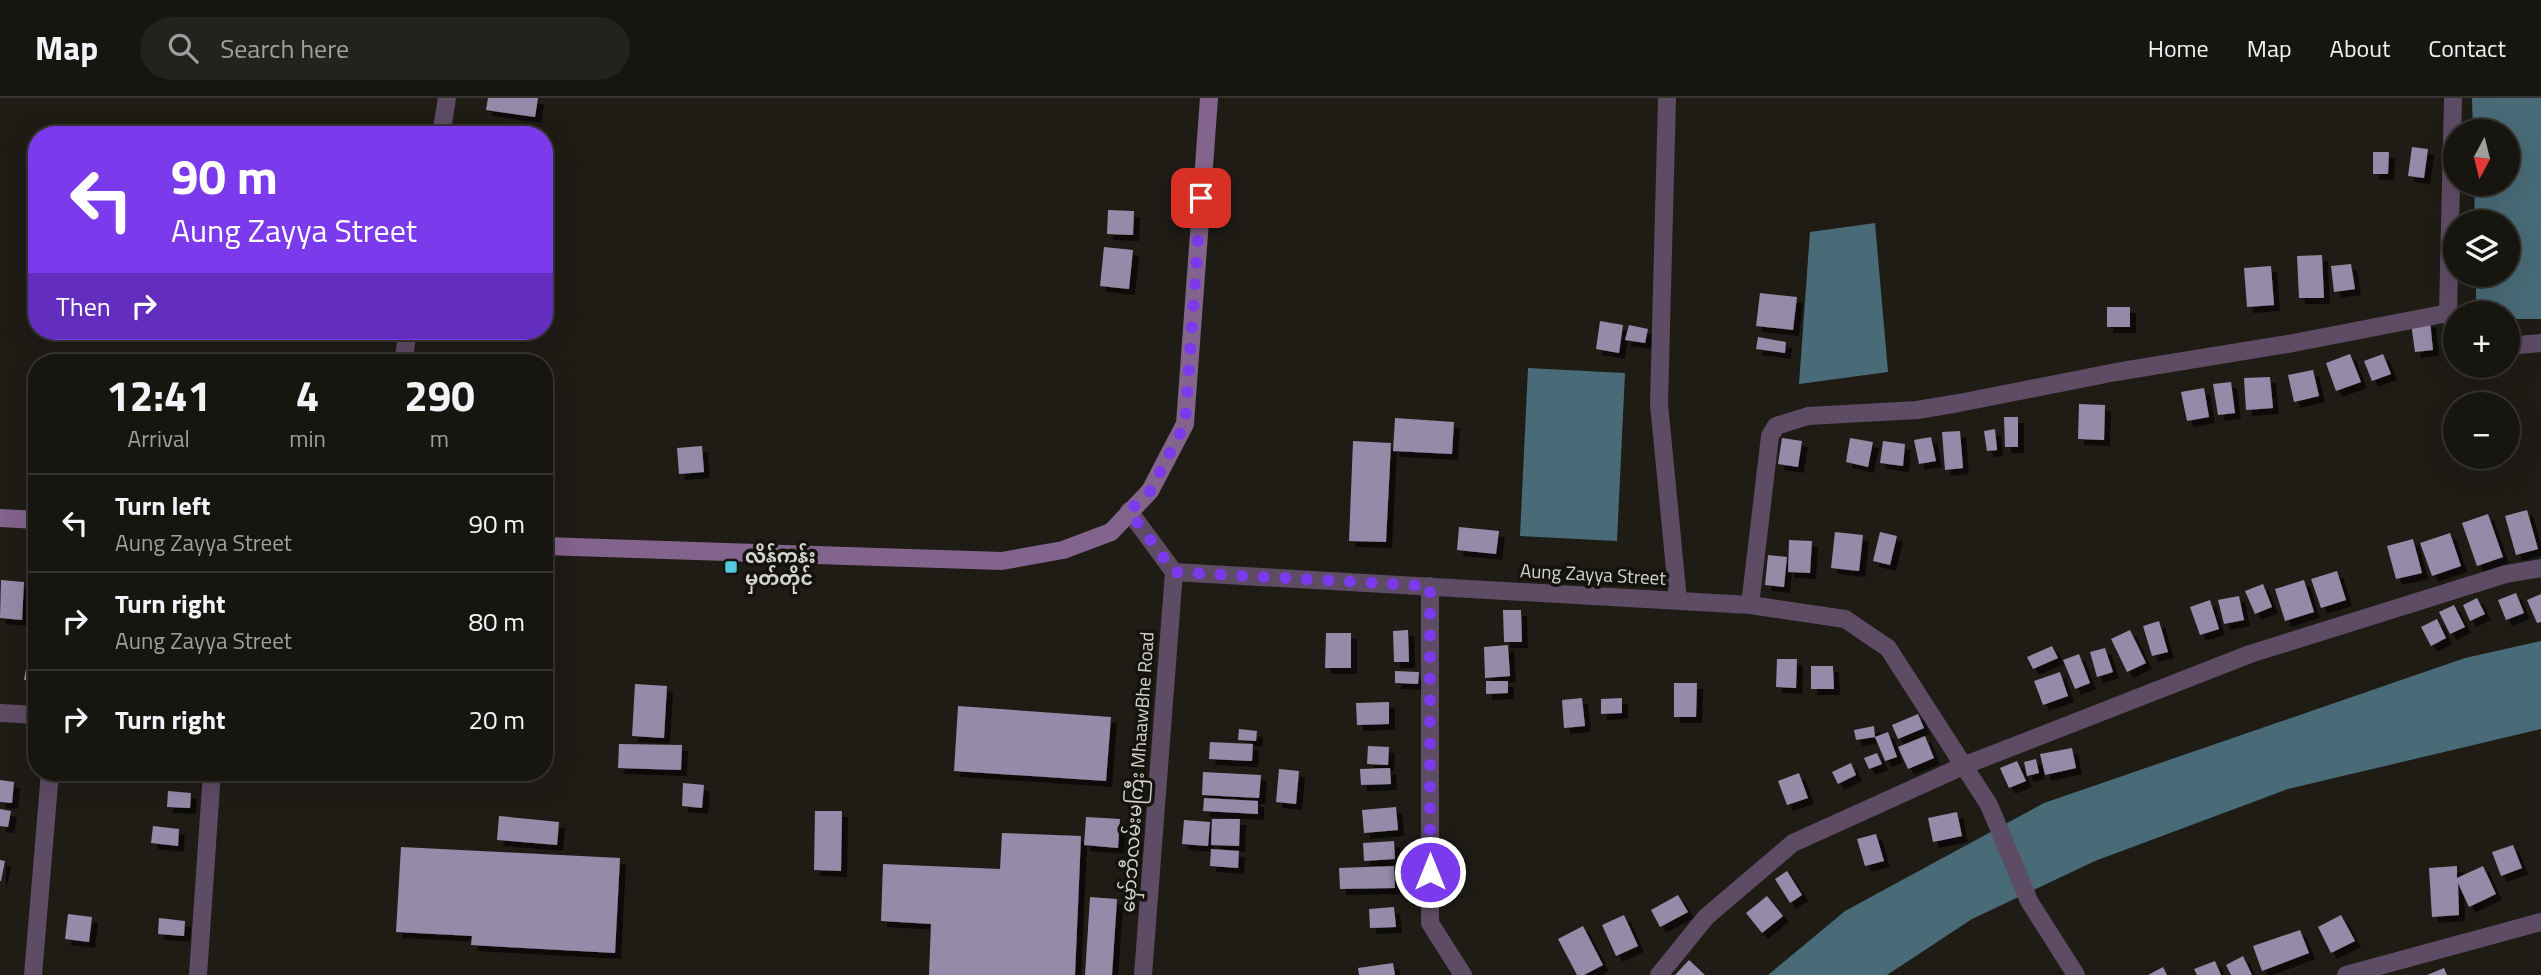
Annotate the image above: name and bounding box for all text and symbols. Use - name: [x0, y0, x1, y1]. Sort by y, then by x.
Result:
- search box: [140, 17, 630, 80]
- text: Map: [35, 23, 98, 73]
- icon: search: [164, 29, 202, 67]
- text: Search here: [220, 29, 349, 68]
- text: Home: [2148, 30, 2209, 66]
- text: Map: [2247, 30, 2292, 66]
- text: About: [2330, 30, 2390, 66]
- text: Contact: [2428, 30, 2506, 66]
- north arrow: [2443, 119, 2520, 196]
- map controls: [2443, 119, 2520, 469]
- text: 90 m: [171, 138, 278, 213]
- icon: left: [56, 154, 147, 245]
- pin: [1171, 168, 1231, 228]
- icon: arrive: [1182, 179, 1220, 217]
- text: Aung Zayya Street: [171, 206, 417, 254]
- button: layers: [2443, 210, 2520, 287]
- text: Then: [56, 287, 111, 326]
- icon: right: [125, 287, 163, 325]
- button: +: [2443, 301, 2520, 378]
- text: 12:41: [106, 363, 211, 427]
- text: 4: [296, 363, 319, 427]
- text: 290: [404, 363, 475, 427]
- button: −: [2443, 392, 2520, 469]
- text: Arrival: [127, 421, 190, 456]
- text: min: [289, 421, 326, 456]
- text: m: [430, 421, 449, 456]
- text: Turn left: [115, 486, 210, 525]
- icon: left: [56, 504, 94, 542]
- text: 90 m: [468, 504, 525, 543]
- text: Aung Zayya Street: [115, 525, 292, 560]
- place label: လိန်ကုန်း မှတ်တိုင်: [745, 541, 816, 594]
- street label: Aung Zayya Street: [1519, 555, 1667, 592]
- marker: လိန်ကုန်း မှတ်တိုင်: [723, 559, 739, 575]
- text: Turn right: [115, 584, 226, 623]
- icon: right: [56, 602, 94, 640]
- text: 80 m: [468, 602, 525, 641]
- text: Aung Zayya Street: [115, 623, 292, 658]
- street label: မှော်ဘီလမ်းမကြီး MhaawBhe Road: [1112, 631, 1164, 913]
- icon: right: [56, 700, 94, 738]
- text: Turn right: [115, 700, 226, 739]
- text: 20 m: [468, 700, 525, 739]
- position arrow: [1393, 835, 1467, 909]

